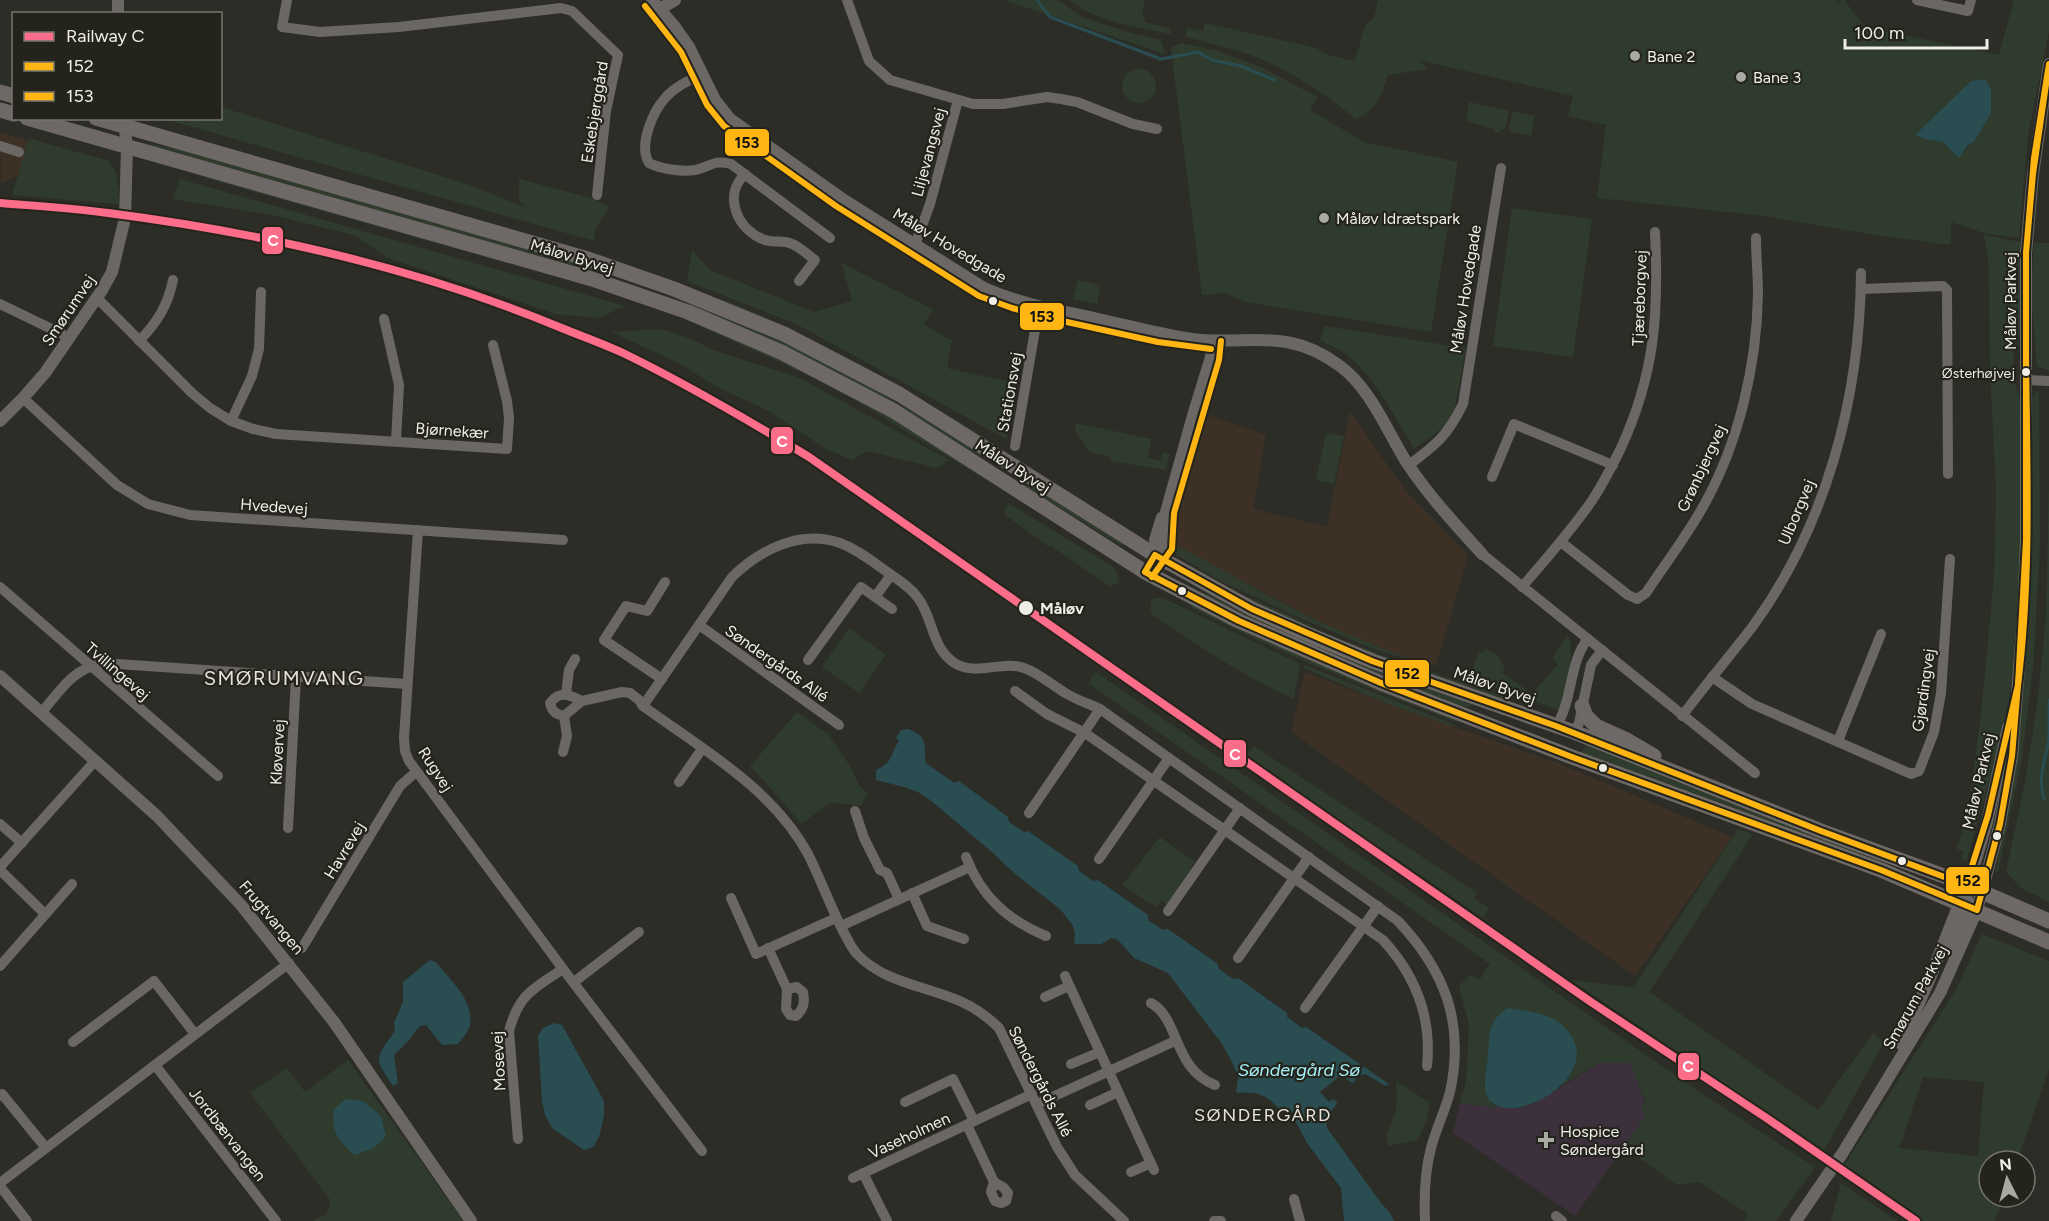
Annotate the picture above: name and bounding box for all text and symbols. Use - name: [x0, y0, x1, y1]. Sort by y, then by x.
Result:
- legend: [12, 12, 222, 120]
- scale bar: [1845, 12, 1988, 50]
- text: 100 m: [1854, 22, 1904, 44]
- text: Railway C: [66, 25, 144, 47]
- place label: Bane 2: [1647, 47, 1696, 66]
- marker: Bane 2: [1628, 49, 1642, 63]
- text: 152: [66, 55, 94, 77]
- street label: Eskebjerggård: [577, 60, 612, 164]
- place label: Bane 3: [1753, 68, 1801, 87]
- marker: Bane 3: [1734, 70, 1748, 84]
- text: 153: [66, 85, 94, 107]
- street label: Liljevangsvej: [907, 105, 950, 199]
- line badge: 153: [724, 128, 770, 157]
- text: 153: [735, 133, 760, 152]
- street label: Måløv Hovedgade: [889, 204, 1010, 287]
- place label: Måløv Idrætspark: [1336, 209, 1460, 228]
- marker: Måløv Idrætspark: [1317, 211, 1331, 225]
- street label: Måløv Hovedgade: [1446, 223, 1485, 355]
- line badge: C: [261, 226, 284, 255]
- text: C: [267, 231, 279, 250]
- street label: Måløv Byvej: [528, 235, 616, 278]
- street label: Tjæreborgvej: [1628, 250, 1651, 346]
- street label: Måløv Parkvej: [2001, 252, 2020, 350]
- street label: Smørumvej: [38, 271, 99, 349]
- unlabelled marker: [987, 295, 999, 307]
- line badge: 153: [1019, 302, 1065, 331]
- text: 153: [1030, 307, 1055, 326]
- street label: Stationsvej: [993, 351, 1026, 433]
- place label: Østerhøjvej: [1942, 365, 2015, 382]
- marker: Østerhøjvej: [2020, 366, 2032, 378]
- street label: Bjørnekær: [415, 418, 490, 443]
- street label: Grønbjergvej: [1673, 422, 1730, 515]
- line badge: C: [770, 426, 794, 455]
- text: C: [776, 432, 788, 451]
- street label: Måløv Byvej: [972, 435, 1054, 498]
- street label: Ulborgvej: [1774, 477, 1819, 548]
- street label: Hvedevej: [239, 495, 309, 518]
- unlabelled marker: [1176, 585, 1188, 597]
- marker: Måløv: [1017, 599, 1035, 617]
- place label: Måløv: [1040, 599, 1084, 618]
- street label: Søndergårds Allé: [721, 621, 832, 706]
- street label: Tvillingevej: [81, 638, 154, 705]
- street label: Gjørdingvej: [1908, 647, 1939, 733]
- line badge: 152: [1384, 659, 1430, 688]
- street label: Måløv Byvej: [1451, 663, 1539, 708]
- text: 152: [1394, 664, 1420, 683]
- district label: SMØRUMVANG: [204, 666, 364, 690]
- street label: Kløvervej: [266, 719, 289, 785]
- street label: Måløv Parkvej: [1958, 731, 1999, 831]
- line badge: C: [1223, 739, 1247, 768]
- street label: Rugvej: [414, 743, 457, 795]
- text: C: [1229, 745, 1241, 764]
- unlabelled marker: [1597, 762, 1609, 774]
- street label: Havrevej: [320, 818, 369, 882]
- unlabelled marker: [1991, 830, 2003, 842]
- unlabelled marker: [1896, 855, 1908, 867]
- line badge: 152: [1945, 866, 1990, 895]
- text: 152: [1955, 871, 1981, 890]
- street label: Frugtvangen: [235, 877, 308, 958]
- street label: Smørum Parkvej: [1879, 942, 1952, 1053]
- street label: Søndergårds Allé: [1004, 1023, 1077, 1140]
- street label: Mosevej: [487, 1031, 510, 1091]
- line badge: C: [1677, 1052, 1700, 1081]
- text: C: [1682, 1057, 1694, 1076]
- water label: Søndergård Sø: [1238, 1059, 1360, 1081]
- street label: Jordbærvangen: [185, 1084, 270, 1185]
- district label: SØNDERGÅRD: [1194, 1104, 1332, 1126]
- street label: Vaseholmen: [865, 1108, 953, 1163]
- place label: Hospice Søndergård: [1560, 1122, 1644, 1159]
- marker: Hospice Søndergård: [1537, 1131, 1555, 1149]
- north arrow: [1977, 1149, 2037, 1209]
- text: N: [1998, 1154, 2013, 1175]

